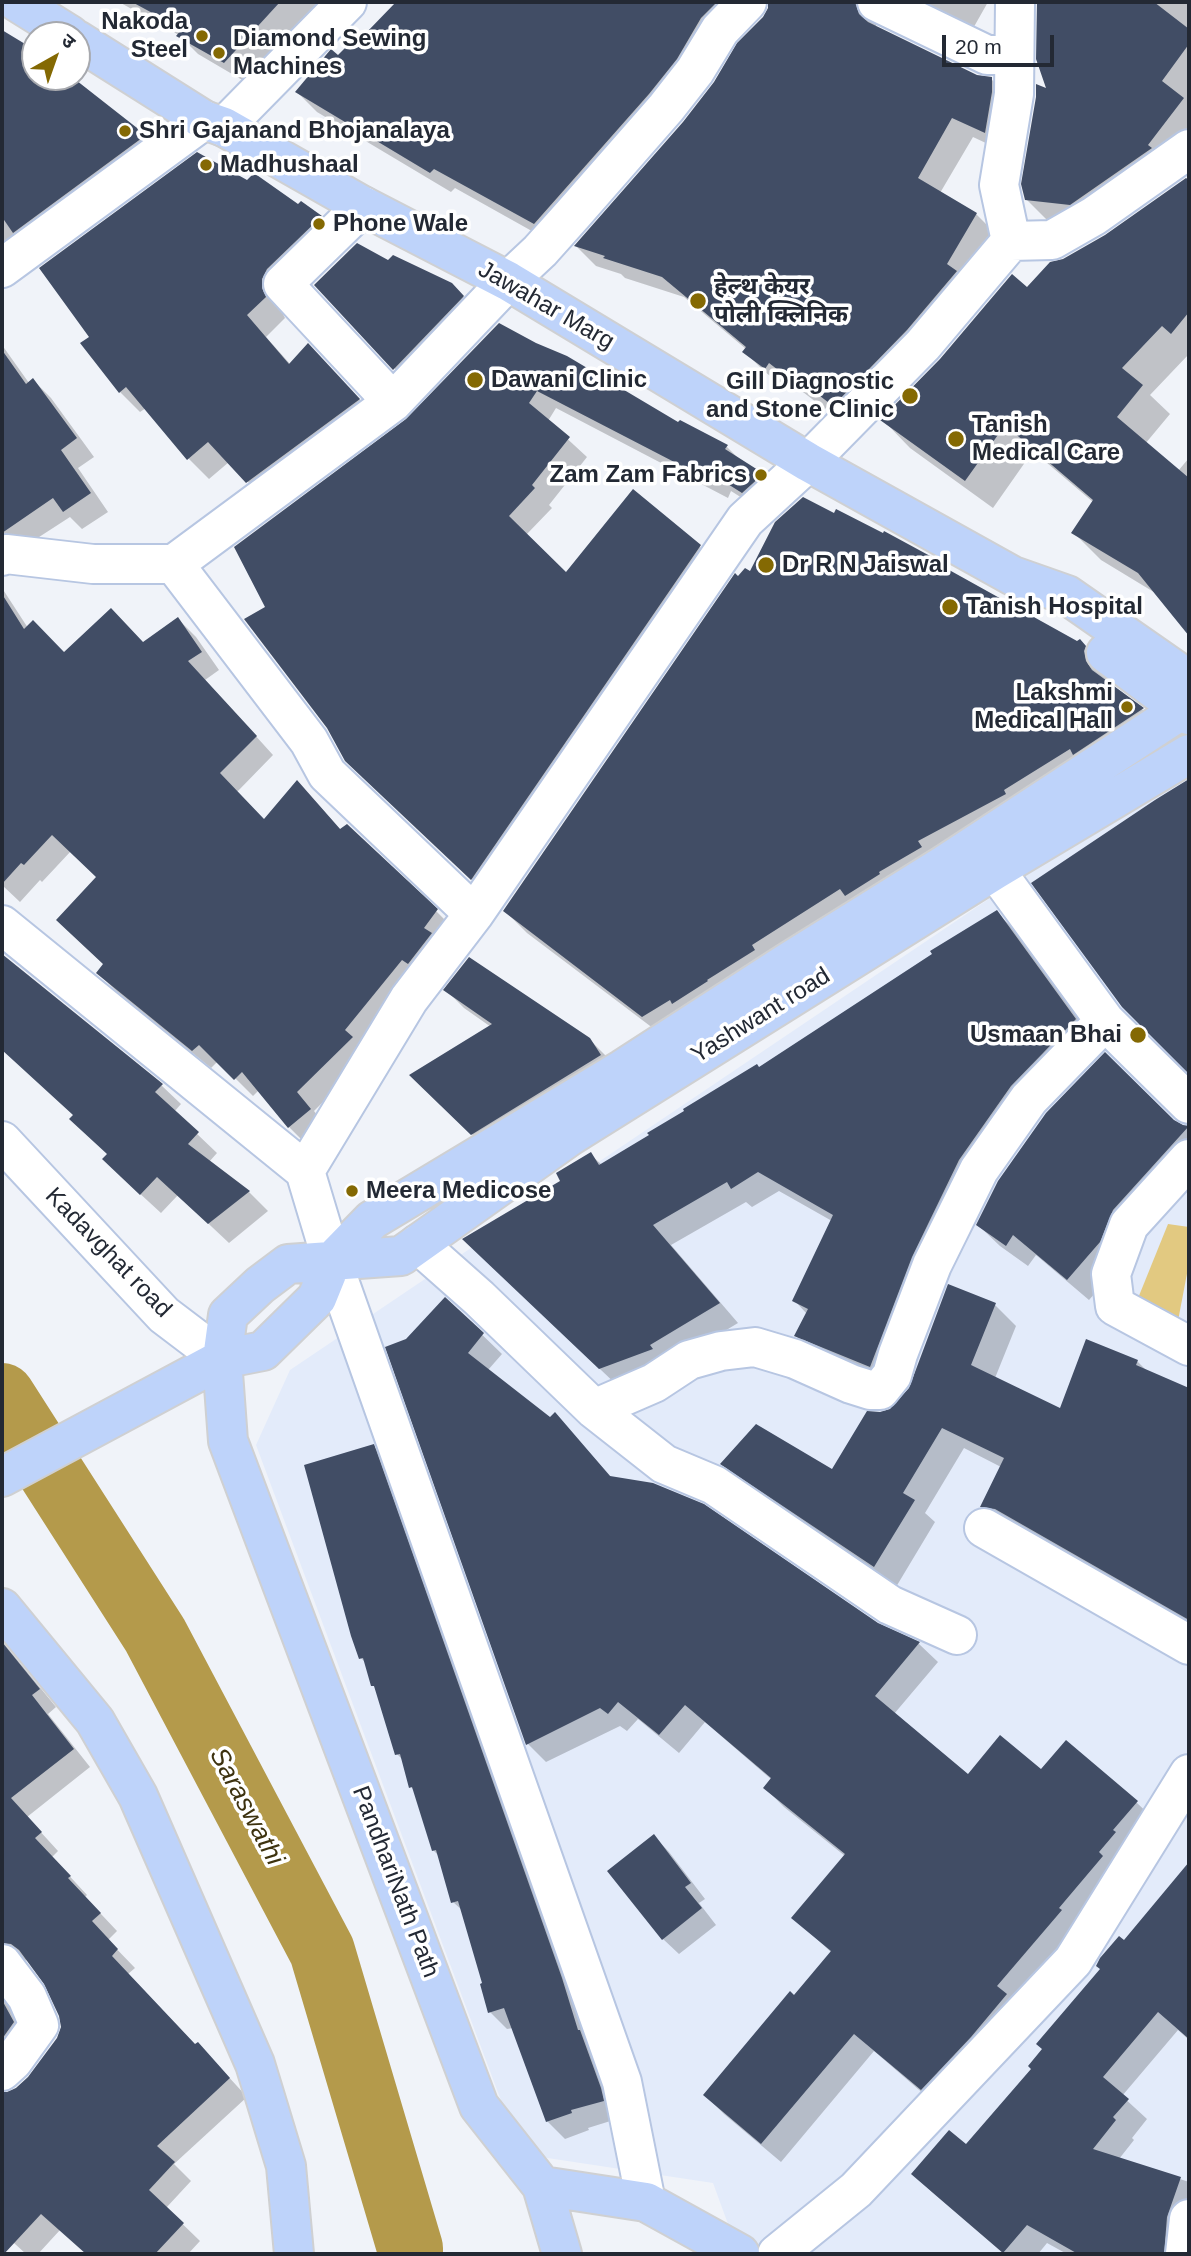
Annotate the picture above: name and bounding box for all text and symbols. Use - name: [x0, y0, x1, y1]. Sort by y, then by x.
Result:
- place label: Nakoda Steel: [101, 8, 188, 64]
- north arrow: [21, 21, 91, 91]
- scale bar: [946, 21, 1058, 65]
- place label: Diamond Sewing Machines: [233, 25, 426, 81]
- marker: Nakoda Steel: [194, 28, 210, 44]
- text: उ: [58, 29, 80, 53]
- text: 20 m: [955, 35, 1002, 58]
- marker: Diamond Sewing Machines: [211, 45, 227, 61]
- place label: Shri Gajanand Bhojanalaya: [139, 117, 450, 145]
- marker: Shri Gajanand Bhojanalaya: [117, 123, 133, 139]
- place label: Madhushaal: [220, 151, 359, 179]
- marker: Madhushaal: [198, 157, 214, 173]
- place label: Phone Wale: [333, 210, 468, 238]
- marker: Phone Wale: [311, 216, 327, 232]
- street label: Jawahar Marg: [473, 256, 619, 356]
- place label: हेल्थ केयर पोली क्लिनिक: [714, 273, 848, 329]
- marker: हेल्थ केयर पोली क्लिनिक: [688, 291, 708, 311]
- place label: Dawani Clinic: [491, 366, 647, 394]
- place label: Gill Diagnostic and Stone Clinic: [706, 368, 894, 424]
- marker: Dawani Clinic: [465, 370, 485, 390]
- marker: Gill Diagnostic and Stone Clinic: [900, 386, 920, 406]
- place label: Tanish Medical Care: [972, 411, 1120, 467]
- marker: Tanish Medical Care: [946, 429, 966, 449]
- place label: Zam Zam Fabrics: [550, 461, 747, 489]
- marker: Zam Zam Fabrics: [753, 467, 769, 483]
- place label: Dr R N Jaiswal: [782, 551, 949, 579]
- marker: Dr R N Jaiswal: [756, 555, 776, 575]
- place label: Tanish Hospital: [966, 593, 1143, 621]
- marker: Tanish Hospital: [940, 597, 960, 617]
- place label: Lakshmi Medical Hall: [974, 679, 1113, 735]
- marker: Lakshmi Medical Hall: [1119, 699, 1135, 715]
- street label: Yashwant road: [686, 962, 836, 1070]
- place label: Usmaan Bhai: [970, 1021, 1122, 1049]
- marker: Usmaan Bhai: [1128, 1025, 1148, 1045]
- place label: Meera Medicose: [366, 1177, 551, 1205]
- street label: Kadavghat road: [39, 1182, 177, 1324]
- marker: Meera Medicose: [344, 1183, 360, 1199]
- water label: Saraswathi: [202, 1743, 290, 1871]
- street label: PandhariNath Path: [345, 1782, 445, 1982]

